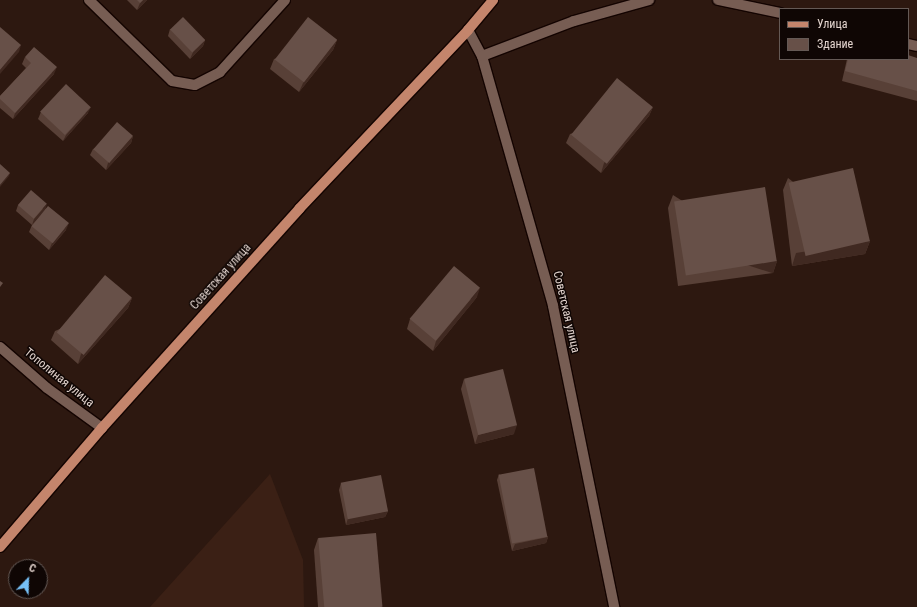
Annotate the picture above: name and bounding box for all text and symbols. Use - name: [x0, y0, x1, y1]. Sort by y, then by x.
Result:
- legend: [779, 8, 909, 60]
- text: Улица: [817, 17, 847, 31]
- text: Здание: [817, 37, 853, 51]
- street label: Советская улица: [188, 241, 254, 313]
- street label: Советская улица: [550, 270, 582, 354]
- street label: Тополиная улица: [21, 346, 97, 410]
- north arrow: [8, 559, 48, 599]
- text: С: [27, 561, 38, 576]

